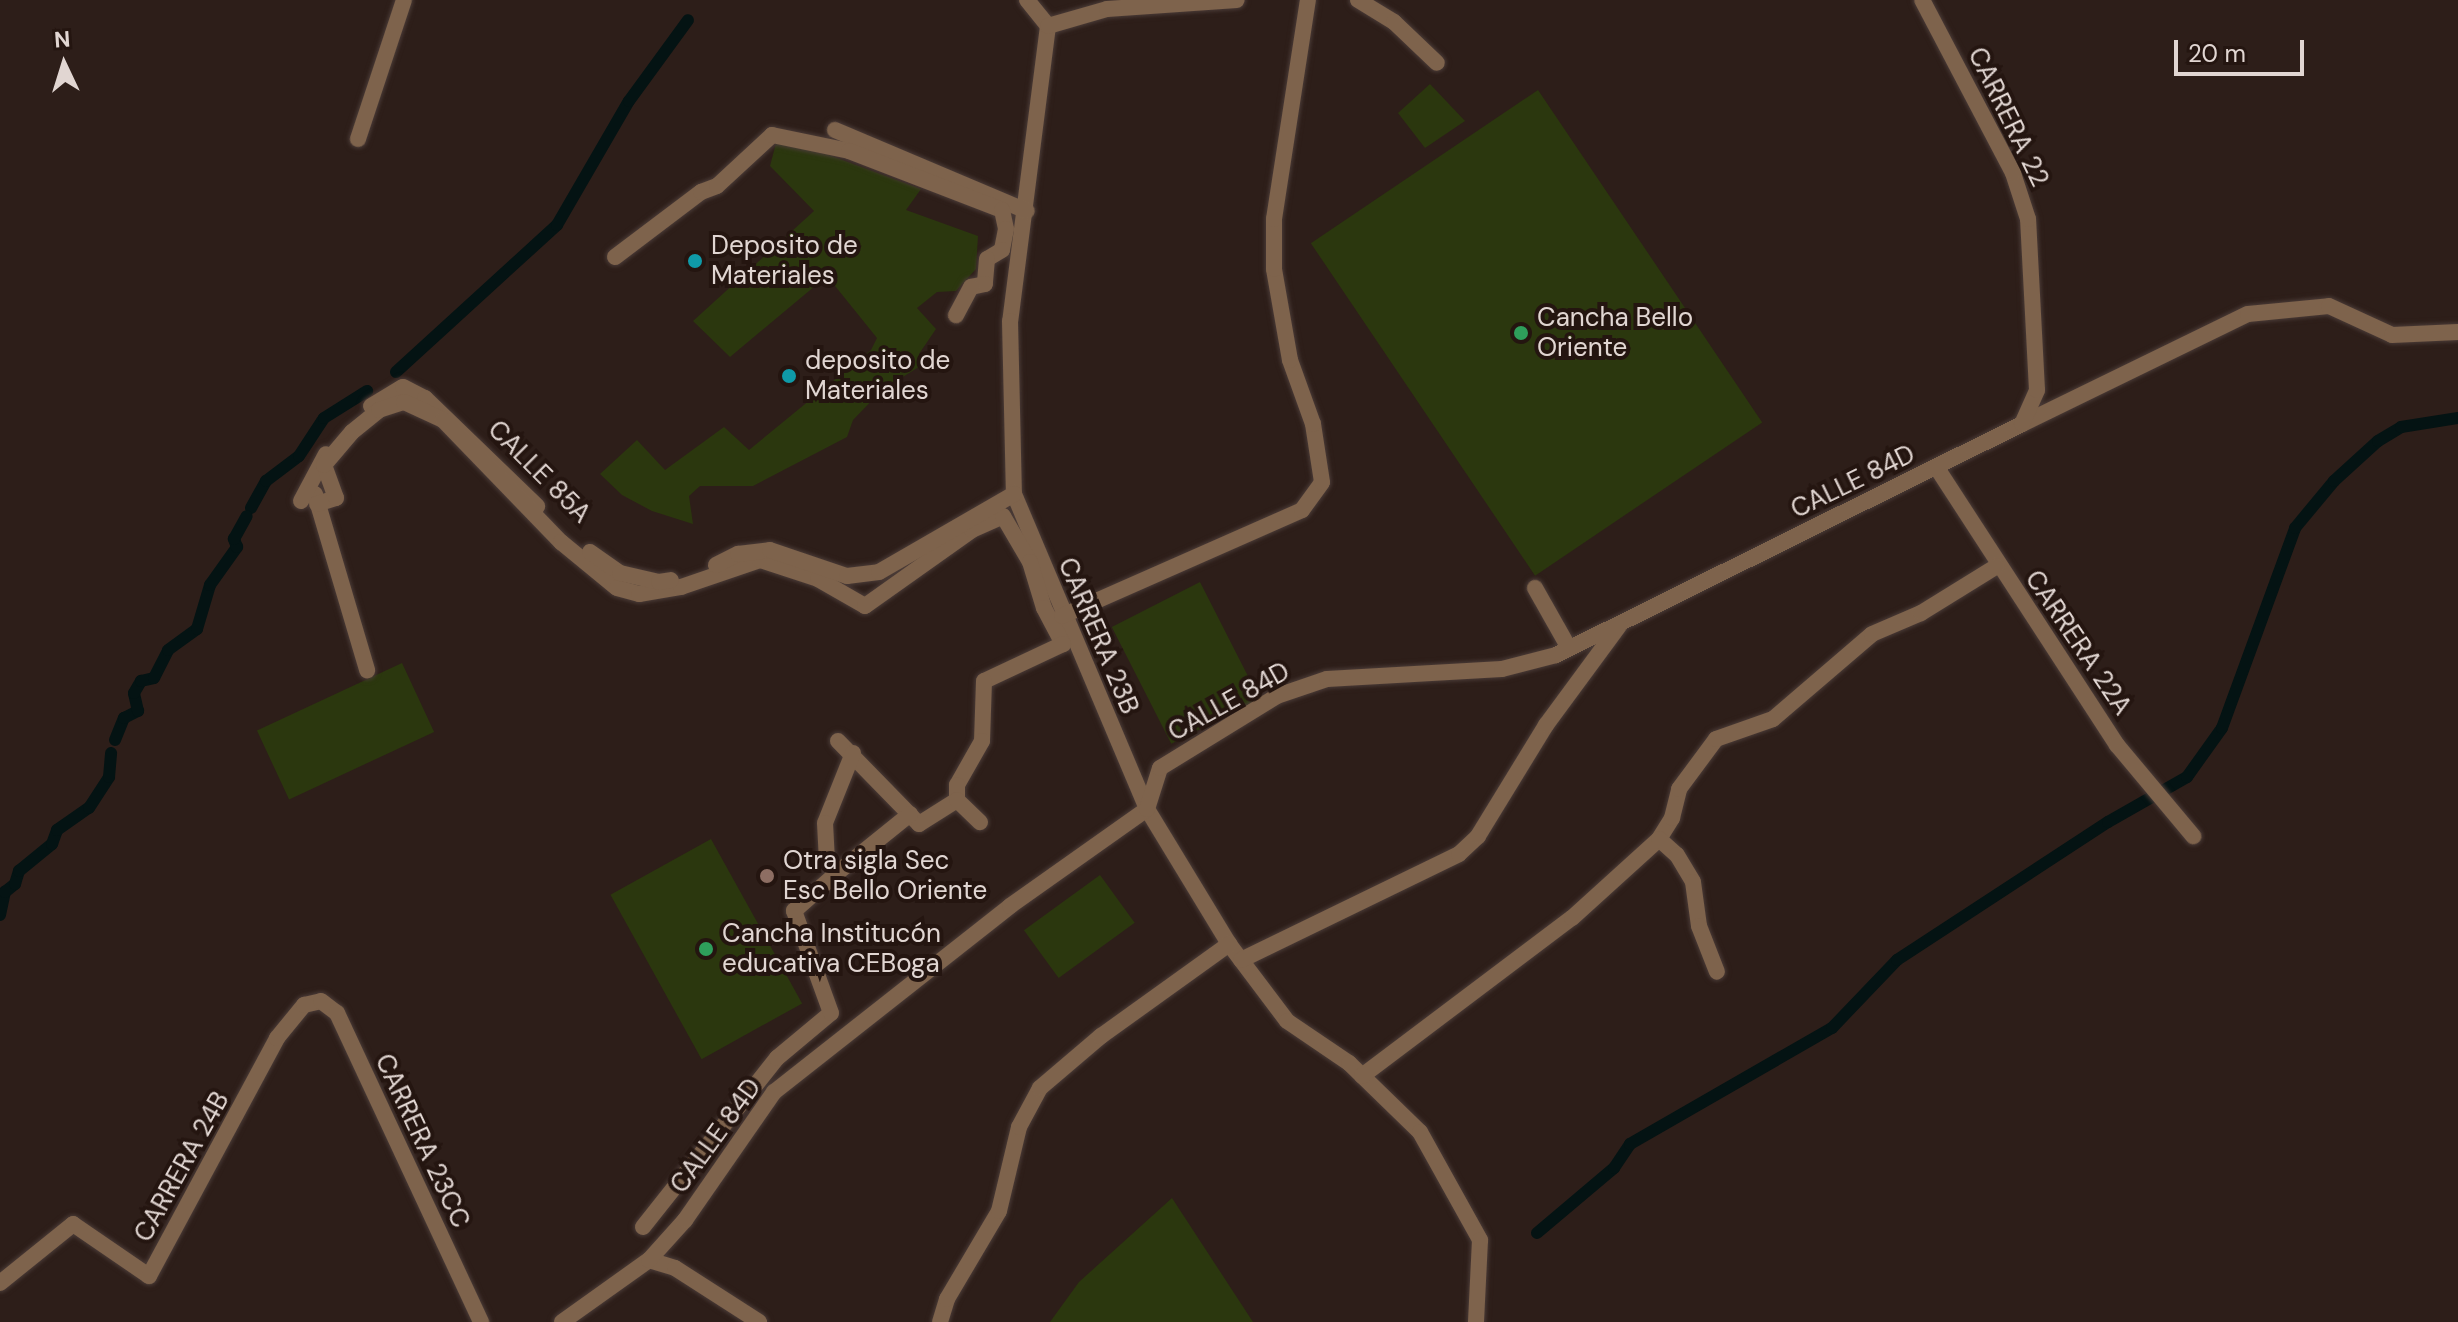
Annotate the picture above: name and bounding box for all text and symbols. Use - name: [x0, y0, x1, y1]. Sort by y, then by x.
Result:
- north arrow: [24, 24, 104, 104]
- scale bar: [2178, 24, 2308, 74]
- text: N: [53, 25, 71, 55]
- text: 20 m: [2188, 38, 2246, 69]
- street label: CARRERA 22: [1961, 42, 2055, 192]
- place label: Deposito de Materiales: [711, 230, 858, 292]
- marker: Deposito de Materiales: [686, 252, 704, 270]
- place label: Cancha Bello Oriente: [1537, 302, 1693, 364]
- marker: Cancha Bello Oriente: [1512, 324, 1530, 342]
- place label: deposito de Materiales: [805, 345, 950, 406]
- marker: deposito de Materiales: [780, 367, 798, 385]
- street label: CALLE 85A: [481, 414, 597, 530]
- street label: CALLE 84D: [1786, 439, 1920, 525]
- street label: CARRERA 23B: [1051, 553, 1145, 719]
- street label: CARRERA 22A: [2018, 565, 2138, 721]
- street label: CALLE 84D: [1163, 656, 1295, 748]
- place label: Otra sigla Sec Esc Bello Oriente: [783, 845, 987, 906]
- marker: Otra sigla Sec Esc Bello Oriente: [758, 867, 776, 885]
- place label: Cancha Institucón educativa CEBoga: [722, 918, 941, 980]
- marker: Cancha Institucón educativa CEBoga: [697, 940, 715, 958]
- street label: CARRERA 23CC: [368, 1049, 476, 1233]
- street label: CALLE 84D: [664, 1073, 768, 1199]
- street label: CARRERA 24B: [128, 1087, 236, 1247]

